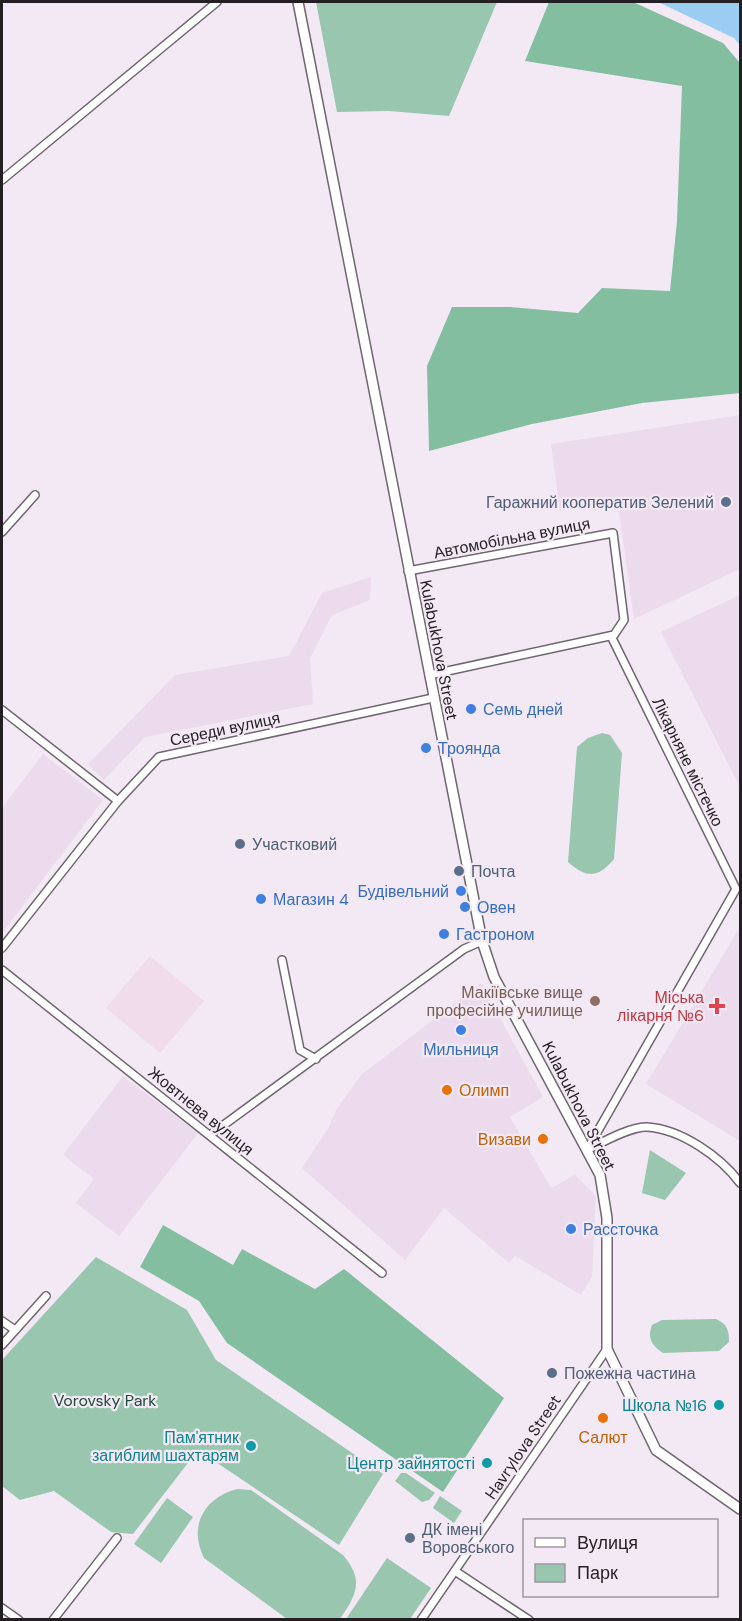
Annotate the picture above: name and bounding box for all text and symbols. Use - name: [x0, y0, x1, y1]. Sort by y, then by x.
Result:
- place label: Гаражний кооператив Зелений: [486, 492, 714, 513]
- marker: Гаражний кооператив Зелений: [719, 495, 733, 509]
- street label: Автомобільна вулиця: [432, 513, 592, 563]
- street label: Kulabukhova Street: [415, 578, 463, 722]
- street label: Лікарняне містечко: [648, 694, 728, 830]
- place label: Семь дней: [483, 699, 563, 720]
- marker: Семь дней: [464, 702, 478, 716]
- street label: Середи вулиця: [168, 707, 282, 751]
- place label: Троянда: [438, 738, 501, 759]
- marker: Троянда: [419, 741, 433, 755]
- place label: Участковий: [252, 834, 337, 855]
- marker: Участковий: [233, 837, 247, 851]
- place label: Почта: [471, 861, 516, 882]
- marker: Почта: [452, 864, 466, 878]
- place label: Будівельний: [357, 881, 449, 902]
- marker: Будівельний: [454, 884, 468, 898]
- place label: Магазин 4: [273, 889, 349, 910]
- marker: Магазин 4: [254, 892, 268, 906]
- place label: Овен: [477, 897, 516, 918]
- marker: Овен: [458, 900, 472, 914]
- place label: Гастроном: [456, 924, 535, 945]
- marker: Гастроном: [437, 927, 451, 941]
- place label: Макіївське вище професійне училище: [427, 982, 583, 1021]
- place label: Міська лікарня №6: [617, 987, 704, 1026]
- marker: Макіївське вище професійне училище: [588, 994, 602, 1008]
- marker: Міська лікарня №6: [708, 997, 726, 1015]
- marker: Мильниця: [454, 1023, 468, 1037]
- street label: Kulabukhova Street: [537, 1038, 621, 1174]
- place label: Мильниця: [423, 1039, 499, 1060]
- street label: Жовтнева вулиця: [144, 1062, 258, 1160]
- place label: Олимп: [459, 1080, 509, 1101]
- marker: Олимп: [440, 1083, 454, 1097]
- place label: Визави: [478, 1129, 531, 1150]
- marker: Визави: [536, 1132, 550, 1146]
- place label: Рассточка: [583, 1219, 658, 1240]
- marker: Рассточка: [564, 1222, 578, 1236]
- place label: Пожежна частина: [564, 1363, 696, 1384]
- marker: Пожежна частина: [545, 1366, 559, 1380]
- park label: Vorovsky Park: [54, 1390, 156, 1411]
- street label: Havrylova Street: [480, 1391, 566, 1503]
- place label: Школа №16: [622, 1395, 707, 1416]
- marker: Школа №16: [712, 1398, 726, 1412]
- marker: Салют: [596, 1411, 610, 1425]
- place label: Пам'ятник загиблим шахтарям: [92, 1427, 240, 1466]
- place label: Салют: [579, 1427, 628, 1448]
- marker: Пам'ятник загиблим шахтарям: [244, 1439, 258, 1453]
- place label: Центр зайнятості: [347, 1453, 475, 1474]
- marker: Центр зайнятості: [480, 1456, 494, 1470]
- place label: ДК імені Воровського: [422, 1519, 515, 1558]
- legend: [523, 1519, 718, 1597]
- marker: ДК імені Воровського: [403, 1531, 417, 1545]
- text: Вулиця: [577, 1531, 638, 1555]
- text: Парк: [577, 1561, 618, 1585]

